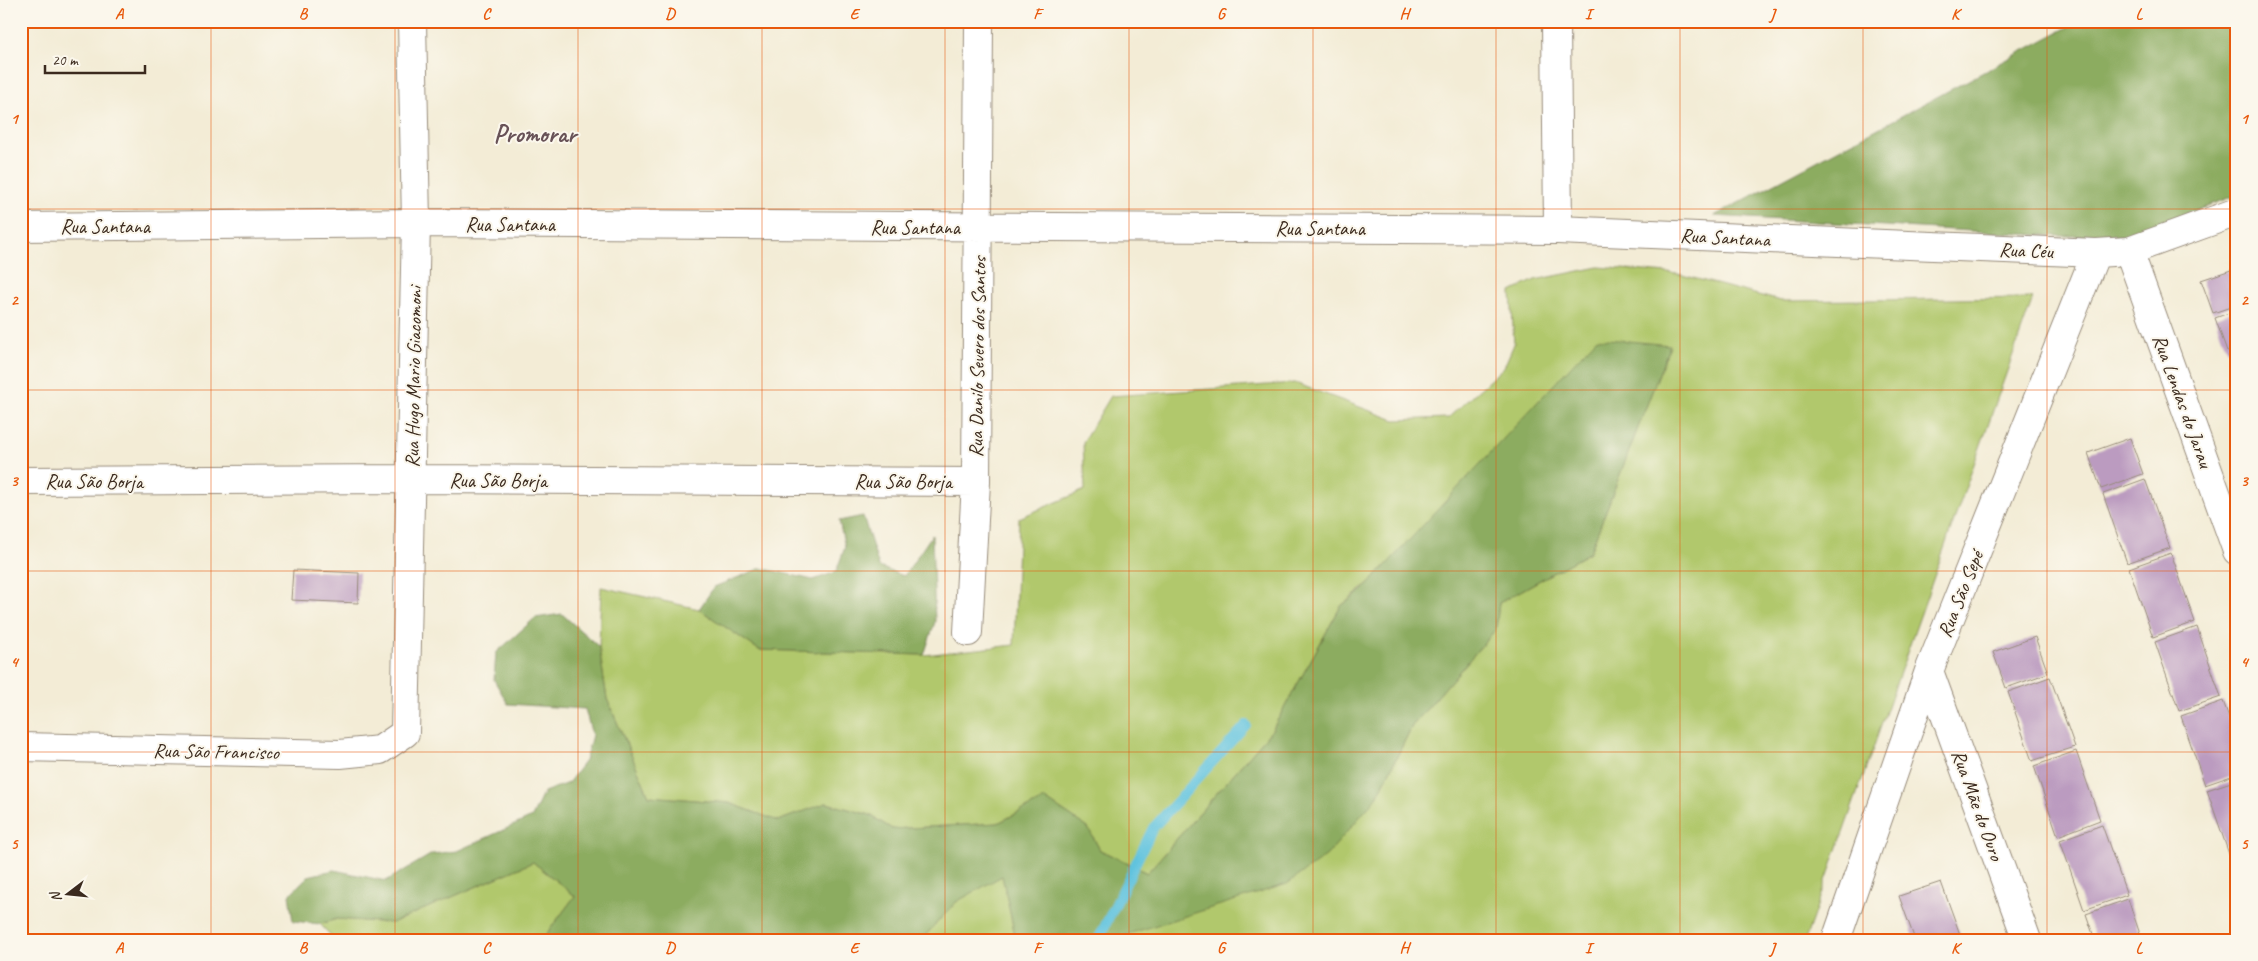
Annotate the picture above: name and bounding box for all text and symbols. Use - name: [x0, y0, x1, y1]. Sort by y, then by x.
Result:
- text: A: [115, 4, 125, 24]
- text: B: [299, 4, 309, 24]
- text: C: [482, 4, 492, 24]
- text: D: [665, 4, 676, 24]
- text: E: [850, 4, 861, 24]
- text: F: [1033, 4, 1044, 24]
- text: G: [1217, 4, 1227, 24]
- text: H: [1399, 4, 1411, 24]
- text: I: [1585, 4, 1595, 24]
- text: J: [1768, 4, 1777, 24]
- text: K: [1951, 4, 1963, 24]
- text: L: [2136, 4, 2144, 24]
- scale bar: [45, 42, 145, 74]
- text: 20 m: [52, 51, 79, 70]
- text: 1: [10, 109, 19, 129]
- text: 1: [2240, 109, 2249, 129]
- district label: Promorar: [494, 118, 579, 150]
- street label: Rua Santana: [465, 212, 557, 237]
- street label: Rua Santana: [60, 214, 152, 239]
- street label: Rua Santana: [870, 215, 962, 240]
- street label: Rua Santana: [1275, 216, 1367, 241]
- street label: Rua Santana: [1680, 223, 1772, 252]
- street label: Rua Céu: [1999, 237, 2055, 264]
- street label: Rua Danilo Severo dos Santos: [963, 254, 992, 458]
- street label: Rua Hugo Mario Giacomoni: [399, 284, 428, 468]
- text: 2: [10, 290, 19, 310]
- text: 2: [2240, 290, 2249, 310]
- street label: Rua Lendas do Jarau: [2147, 331, 2219, 473]
- street label: Rua São Borja: [449, 468, 549, 493]
- street label: Rua São Borja: [45, 469, 145, 494]
- street label: Rua São Borja: [854, 469, 954, 494]
- text: 3: [10, 471, 19, 491]
- text: 3: [2240, 471, 2249, 491]
- street label: Rua São Sepé: [1932, 544, 1990, 641]
- text: 4: [10, 652, 19, 672]
- text: 4: [2240, 652, 2249, 672]
- street label: Rua São Francisco: [153, 738, 280, 765]
- street label: Rua Mãe do Ouro: [1946, 746, 2009, 865]
- text: 5: [11, 834, 20, 854]
- text: 5: [2241, 834, 2250, 854]
- north arrow: [42, 868, 92, 918]
- text: N: [46, 889, 65, 904]
- text: A: [115, 938, 125, 958]
- text: B: [299, 938, 309, 958]
- text: C: [482, 938, 492, 958]
- text: D: [665, 938, 676, 958]
- text: E: [850, 938, 861, 958]
- text: F: [1033, 938, 1044, 958]
- text: G: [1217, 938, 1227, 958]
- text: H: [1399, 938, 1411, 958]
- text: I: [1585, 938, 1595, 958]
- text: J: [1768, 938, 1777, 958]
- text: K: [1951, 938, 1963, 958]
- text: L: [2136, 938, 2144, 958]

